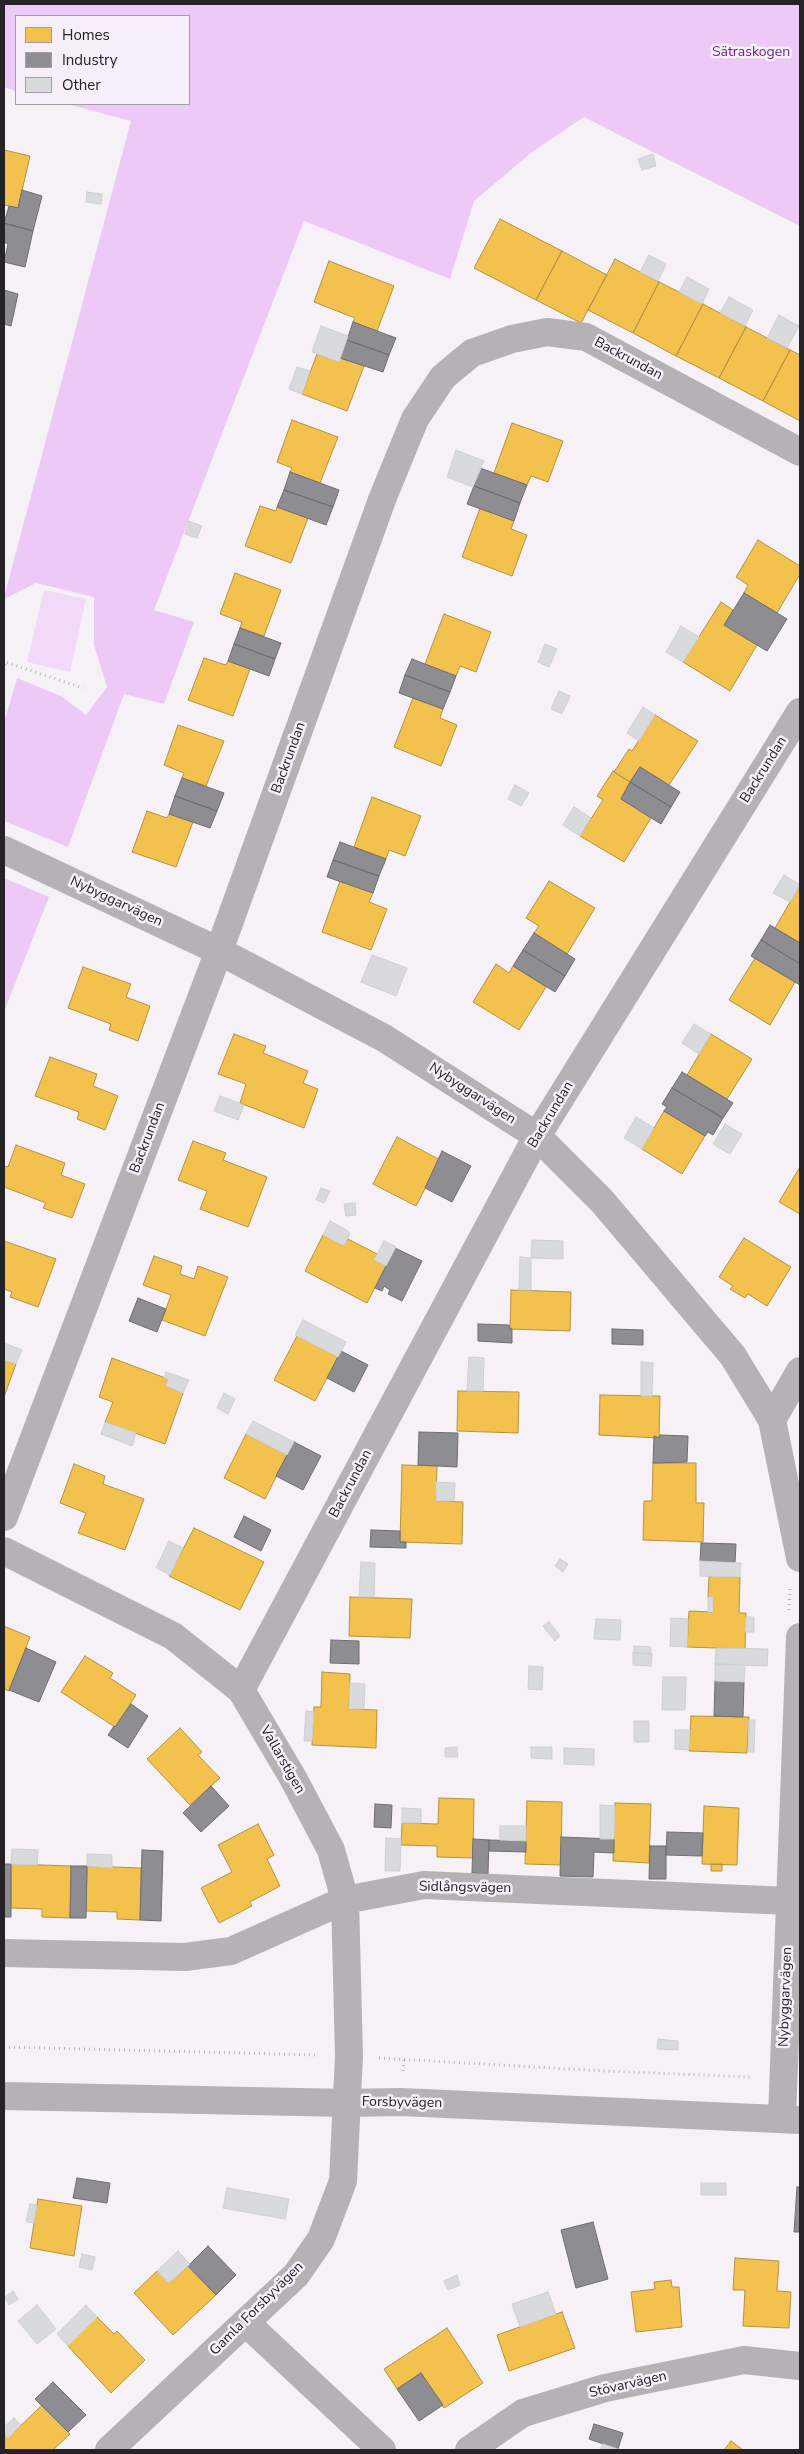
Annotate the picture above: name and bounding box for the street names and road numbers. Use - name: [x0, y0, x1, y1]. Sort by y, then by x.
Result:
- street label: Backrundan: [591, 334, 665, 384]
- street label: Backrundan: [268, 720, 310, 796]
- street label: Backrundan: [737, 734, 791, 806]
- street label: Nybyggarvägen: [67, 873, 165, 931]
- street label: Nybyggarvägen: [425, 1060, 519, 1128]
- street label: Backrundan: [525, 1079, 577, 1151]
- street label: Backrundan: [127, 1100, 169, 1176]
- street label: Backrundan: [326, 1447, 376, 1521]
- street label: Vallarstigen: [256, 1723, 308, 1797]
- street label: Sidlångsvägen: [419, 1879, 511, 1897]
- street label: Nybyggarvägen: [776, 1947, 796, 2047]
- street label: Forsbyvägen: [362, 2094, 442, 2112]
- street label: Gamla Forsbyvägen: [207, 2259, 307, 2359]
- street label: Stövarvägen: [588, 2368, 668, 2402]

